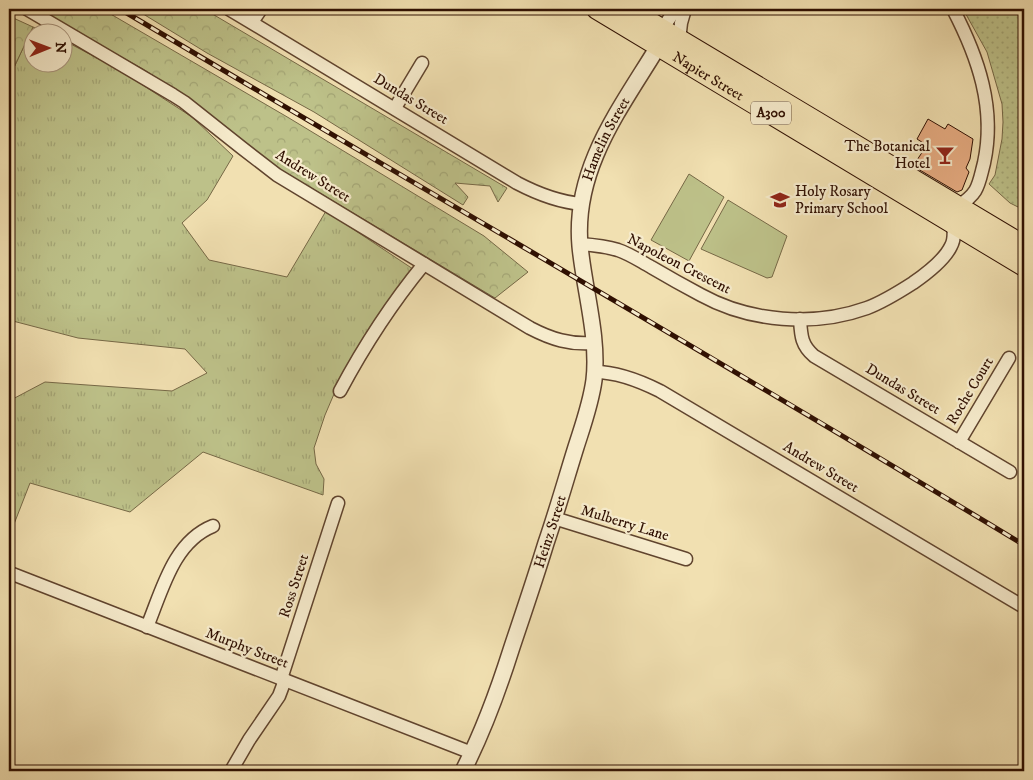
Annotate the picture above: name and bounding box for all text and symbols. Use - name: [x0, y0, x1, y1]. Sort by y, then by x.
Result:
- north arrow: [22, 22, 72, 72]
- text: N: [51, 42, 69, 54]
- street label: Napier Street: [669, 47, 748, 105]
- street label: Dundas Street: [370, 69, 452, 129]
- street label: Hamelin Street: [578, 93, 634, 183]
- road number: A300: [751, 102, 791, 125]
- place label: The Botanical Hotel: [844, 137, 930, 173]
- bar icon: The Botanical Hotel: [934, 144, 956, 166]
- street label: Andrew Street: [272, 145, 354, 207]
- place label: Holy Rosary Primary School: [795, 182, 888, 218]
- school or university icon: Holy Rosary Primary School: [769, 189, 791, 211]
- street label: Napoleon Crescent: [624, 230, 734, 298]
- street label: Roche Court: [942, 353, 998, 428]
- street label: Dundas Street: [862, 359, 944, 419]
- street label: Andrew Street: [780, 437, 862, 497]
- street label: Heinz Street: [529, 493, 570, 570]
- street label: Mulberry Lane: [579, 501, 671, 545]
- street label: Ross Street: [275, 552, 313, 620]
- street label: Murphy Street: [203, 623, 291, 673]

